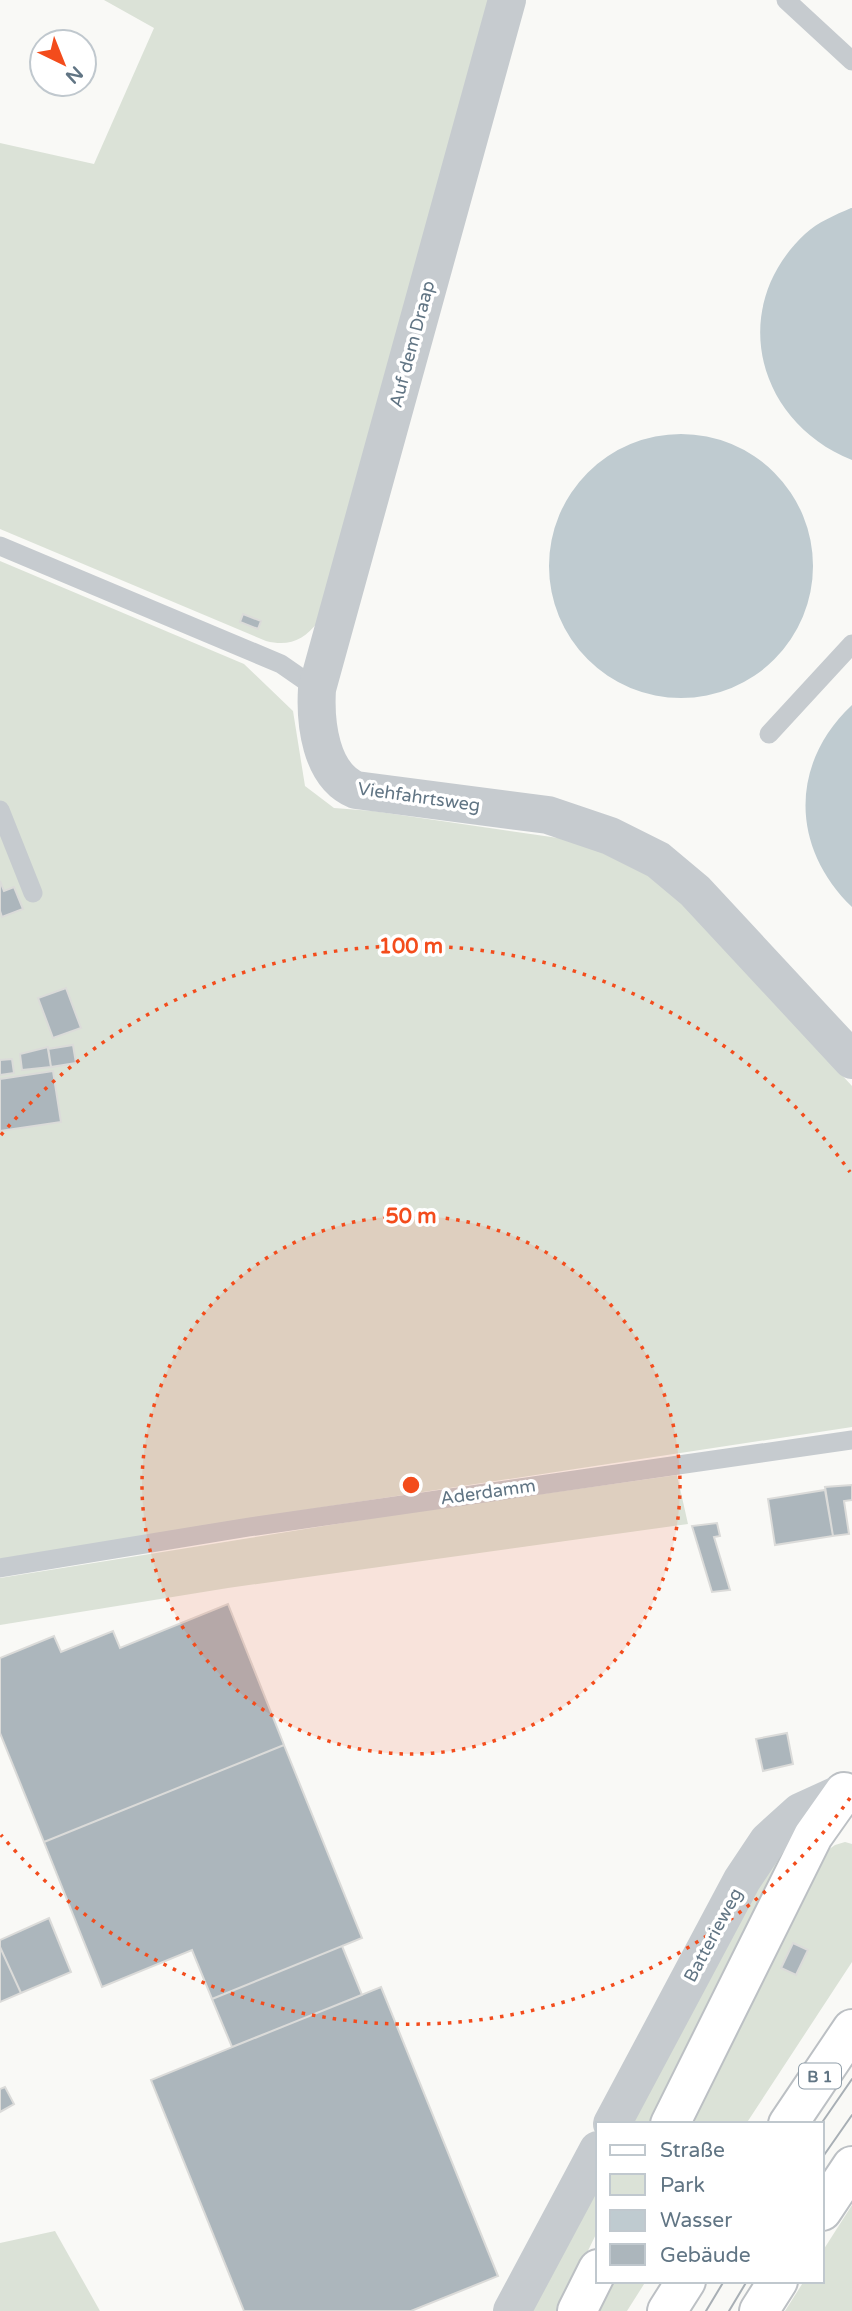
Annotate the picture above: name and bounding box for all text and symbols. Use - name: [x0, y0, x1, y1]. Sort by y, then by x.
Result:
- north arrow: [28, 28, 98, 98]
- text: N: [61, 61, 87, 88]
- street label: Auf dem Draap: [385, 278, 439, 410]
- street label: Viehfahrtsweg: [356, 778, 482, 816]
- text: 100 m: [379, 934, 443, 959]
- text: 50 m: [385, 1204, 437, 1229]
- centre of rings: [399, 1473, 423, 1497]
- street label: Aderdamm: [439, 1474, 537, 1510]
- street label: Batterieweg: [679, 1884, 747, 1986]
- road number: B 1: [799, 2064, 841, 2088]
- legend: [596, 2122, 824, 2283]
- text: Straße: [660, 2138, 725, 2163]
- text: Park: [660, 2173, 705, 2198]
- text: Wasser: [660, 2208, 732, 2233]
- text: Gebäude: [660, 2243, 751, 2268]

